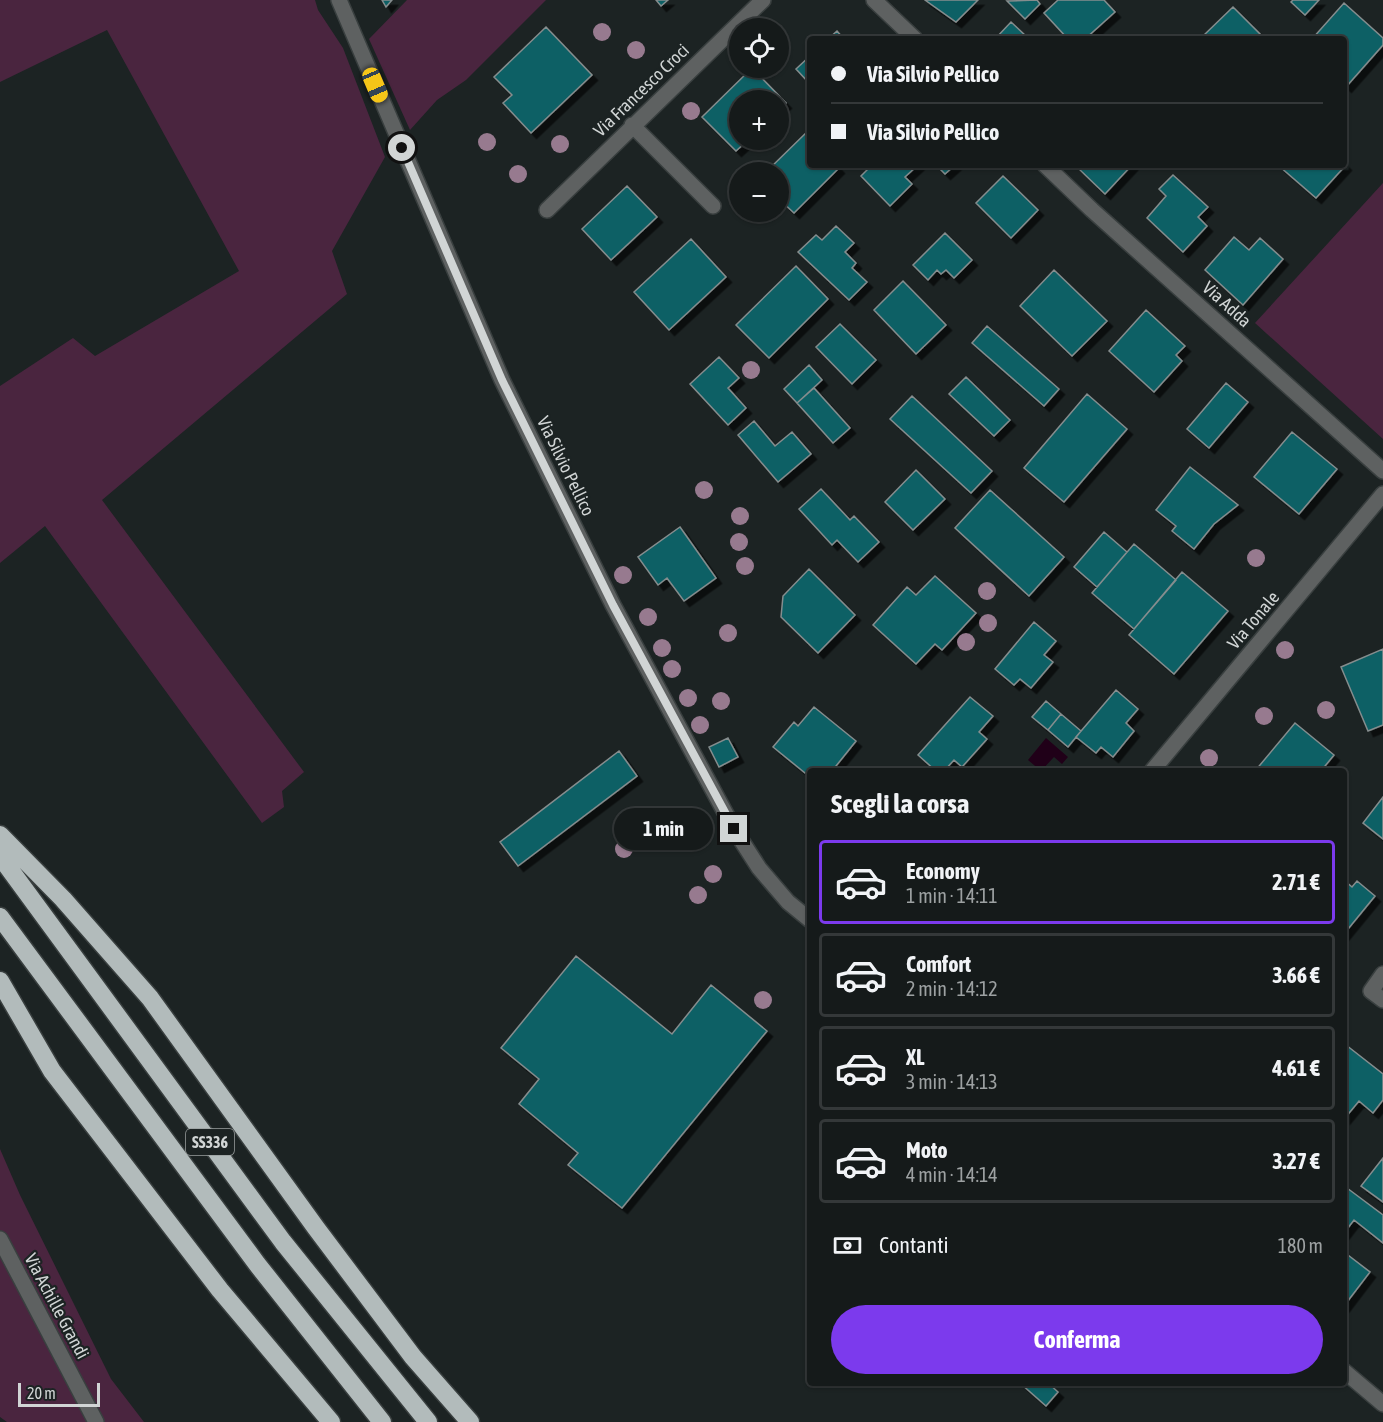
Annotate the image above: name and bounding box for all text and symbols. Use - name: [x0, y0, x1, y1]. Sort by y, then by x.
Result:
- map controls: [729, 18, 789, 222]
- button: locate: [729, 18, 789, 78]
- street label: Via Francesco Croci: [589, 39, 693, 141]
- text: Via Silvio Pellico: [867, 61, 999, 87]
- car: [360, 65, 390, 105]
- button: +: [729, 90, 789, 150]
- text: Via Silvio Pellico: [867, 119, 999, 145]
- route start: [388, 134, 415, 161]
- button: −: [729, 162, 789, 222]
- street label: Via Adda: [1198, 277, 1256, 331]
- street label: Via Silvio Pellico: [533, 413, 599, 519]
- street label: Via Tonale: [1223, 587, 1283, 653]
- text: Scegli la corsa: [831, 788, 969, 819]
- callout: 1 min: [614, 808, 713, 850]
- route end: [720, 815, 747, 842]
- text: 1 min: [643, 817, 684, 840]
- icon: car: [834, 855, 888, 909]
- text: Economy: [906, 858, 980, 884]
- text: 2.71 €: [1272, 869, 1320, 895]
- text: 1 min · 14:11: [906, 884, 998, 907]
- icon: car: [834, 948, 888, 1002]
- text: Comfort: [906, 951, 971, 977]
- text: 3.66 €: [1272, 962, 1320, 988]
- text: 2 min · 14:12: [906, 977, 998, 1000]
- icon: car: [834, 1041, 888, 1095]
- text: XL: [906, 1044, 924, 1070]
- text: 4.61 €: [1272, 1055, 1320, 1081]
- text: 3 min · 14:13: [906, 1070, 998, 1093]
- road number: SS336: [186, 1129, 234, 1155]
- icon: car: [834, 1134, 888, 1188]
- text: Moto: [906, 1137, 948, 1163]
- text: 3.27 €: [1272, 1148, 1320, 1174]
- text: 4 min · 14:14: [906, 1163, 998, 1186]
- icon: cash: [831, 1229, 864, 1262]
- text: Contanti: [879, 1232, 949, 1258]
- text: 180 m: [1278, 1234, 1323, 1257]
- street label: Via Achille Grandi: [20, 1250, 94, 1362]
- button: Conferma: [831, 1305, 1323, 1374]
- scale bar: [18, 1380, 100, 1408]
- text: 20 m: [27, 1384, 56, 1402]

